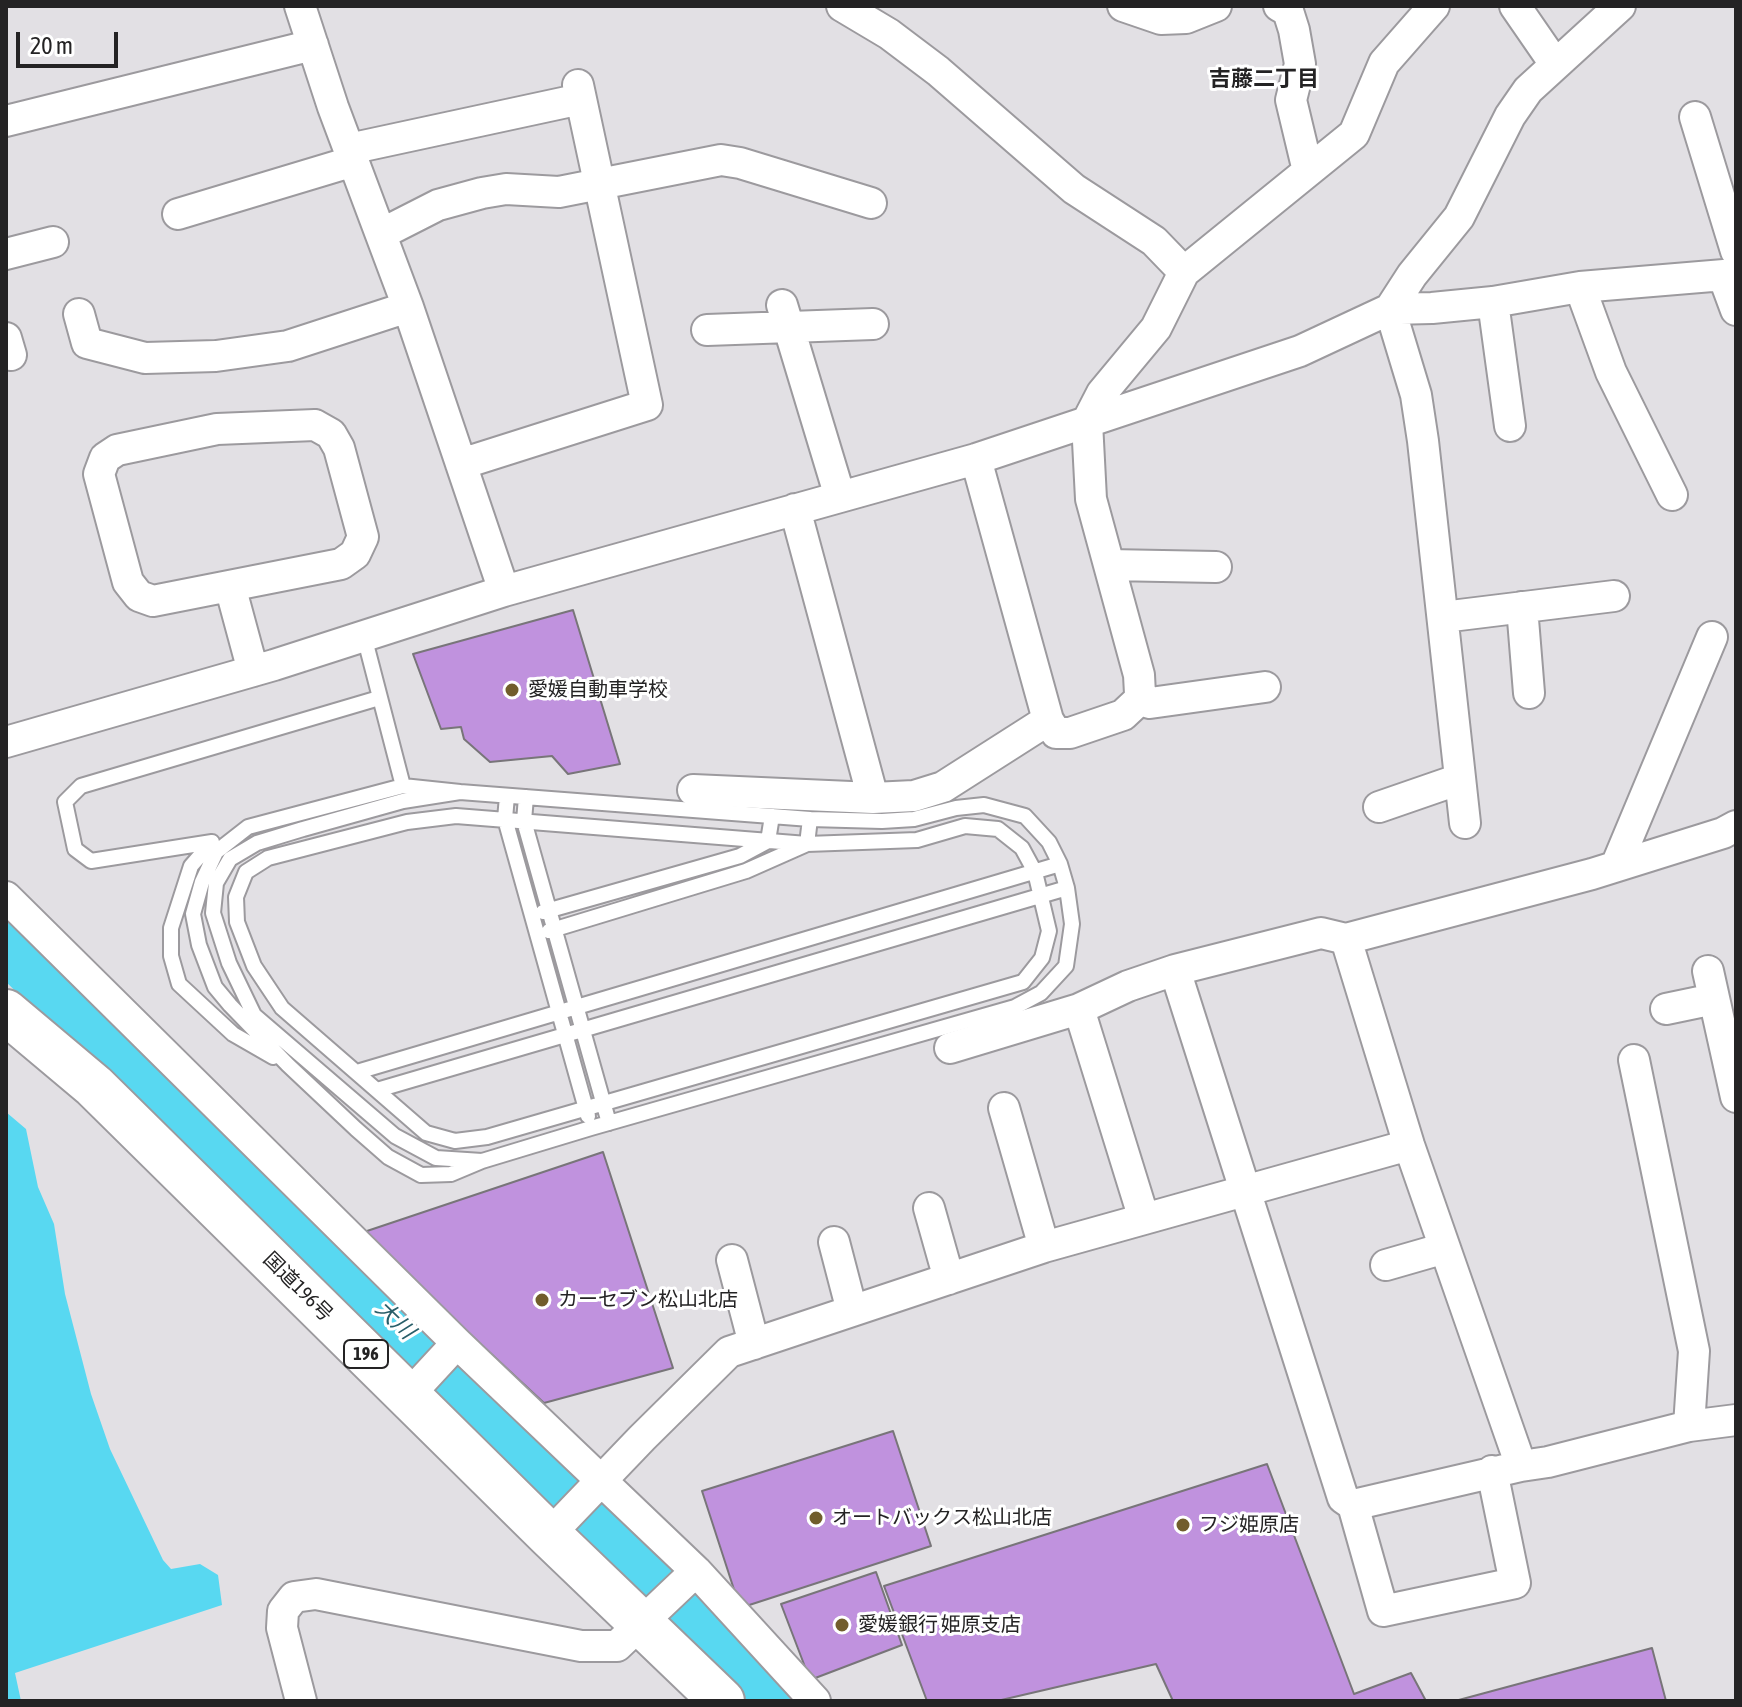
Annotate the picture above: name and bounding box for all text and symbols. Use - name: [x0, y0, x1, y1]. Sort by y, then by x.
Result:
- scale bar: [20, 16, 122, 66]
- text: 20 m: [30, 32, 73, 59]
- district label: 吉藤二丁目: [1209, 66, 1319, 92]
- place label: 愛媛自動車学校: [528, 678, 668, 702]
- marker: 愛媛自動車学校: [503, 681, 521, 699]
- street label: 国道196号: [258, 1247, 338, 1327]
- place label: カーセブン松山北店: [558, 1288, 738, 1312]
- marker: カーセブン松山北店: [533, 1291, 551, 1309]
- water label: 大川: [370, 1295, 420, 1345]
- road number: 196: [344, 1340, 388, 1368]
- place label: オートバックス松山北店: [832, 1506, 1052, 1530]
- marker: オートバックス松山北店: [807, 1509, 825, 1527]
- place label: フジ姫原店: [1199, 1513, 1299, 1537]
- marker: フジ姫原店: [1174, 1516, 1192, 1534]
- place label: 愛媛銀行 姫原支店: [858, 1613, 1021, 1637]
- marker: 愛媛銀行 姫原支店: [833, 1616, 851, 1634]

